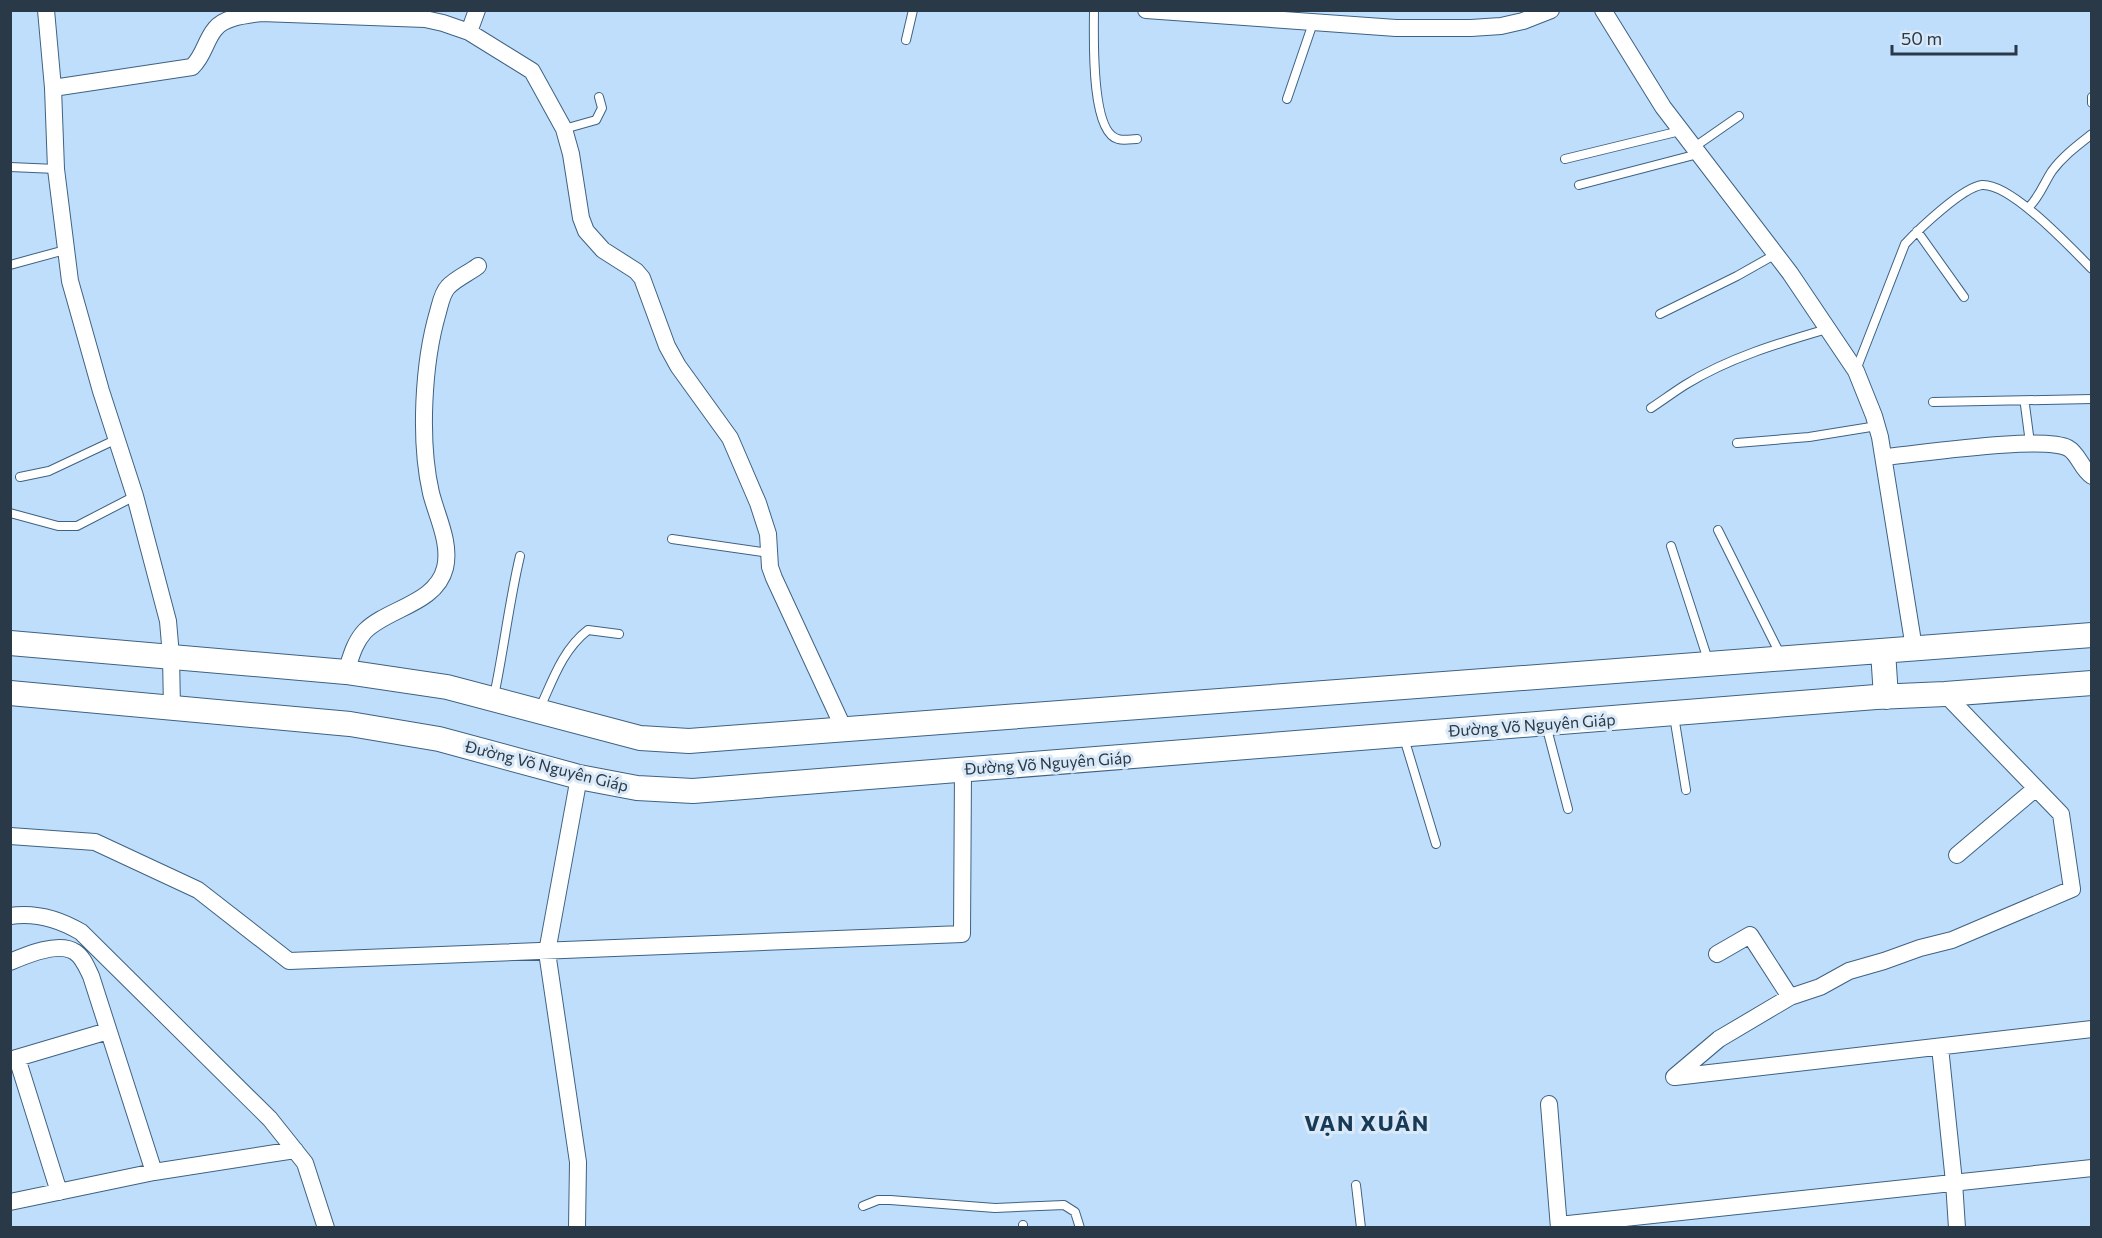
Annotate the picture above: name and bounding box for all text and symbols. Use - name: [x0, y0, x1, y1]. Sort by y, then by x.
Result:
- scale bar: [1892, 18, 2016, 56]
- text: 50 m: [1901, 27, 1942, 49]
- street label: Đường Võ Nguyên Giáp: [1447, 709, 1616, 740]
- street label: Đường Võ Nguyên Giáp: [463, 736, 631, 795]
- street label: Đường Võ Nguyên Giáp: [963, 747, 1132, 778]
- district label: VẠN XUÂN: [1304, 1109, 1430, 1136]

